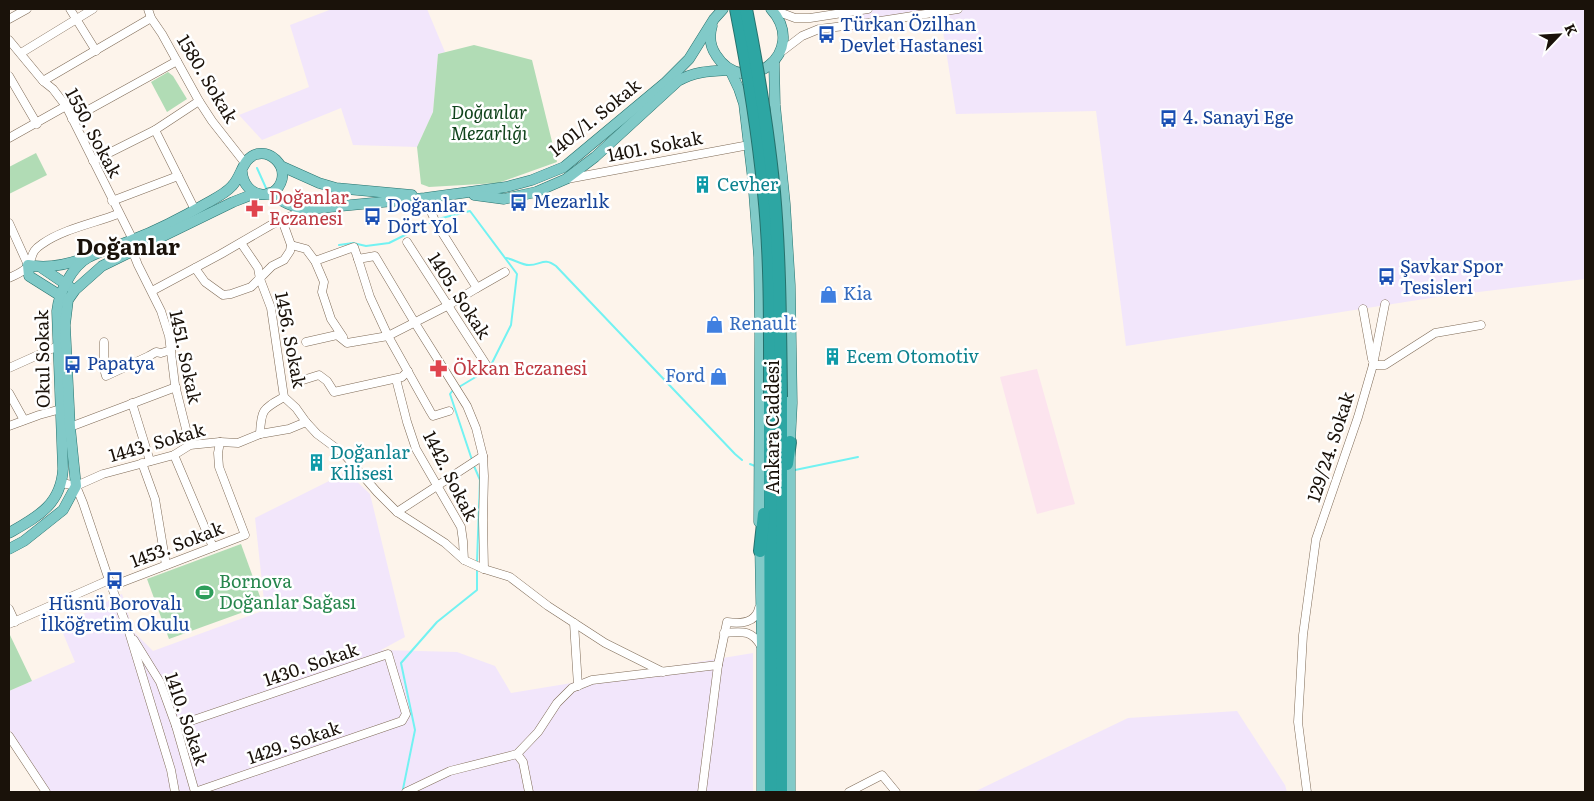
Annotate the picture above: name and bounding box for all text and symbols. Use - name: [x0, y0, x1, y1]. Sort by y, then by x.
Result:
- place label: Türkan Özilhan Devlet Hastanesi: [840, 10, 983, 58]
- north arrow: [1534, 10, 1584, 60]
- text: K: [1560, 20, 1583, 38]
- bus stop icon: Türkan Özilhan Devlet Hastanesi: [816, 25, 836, 45]
- street label: 1580. Sokak: [171, 29, 246, 129]
- street label: 1401/1. Sokak: [542, 71, 647, 162]
- street label: 1550. Sokak: [59, 83, 130, 183]
- park label: Doğanlar Mezarlığı: [451, 98, 528, 146]
- place label: 4. Sanayi Ege: [1183, 103, 1294, 130]
- bus stop icon: 4. Sanayi Ege: [1159, 108, 1179, 128]
- street label: 1401. Sokak: [605, 123, 706, 168]
- place label: Cevher: [717, 170, 779, 197]
- building icon: Cevher: [693, 175, 713, 195]
- place label: Doğanlar Eczanesi: [269, 183, 349, 231]
- place label: Mezarlık: [533, 187, 610, 214]
- place label: Doğanlar Dört Yol: [387, 191, 467, 239]
- bus stop icon: Mezarlık: [509, 192, 529, 212]
- pharmacy icon: Doğanlar Eczanesi: [245, 198, 265, 218]
- bus stop icon: Doğanlar Dört Yol: [363, 206, 383, 226]
- district label: Doğanlar: [76, 229, 180, 262]
- street label: 1405. Sokak: [422, 247, 499, 345]
- place label: Şavkar Spor Tesisleri: [1400, 252, 1504, 300]
- bus stop icon: Şavkar Spor Tesisleri: [1376, 267, 1396, 287]
- place label: Kia: [843, 279, 873, 306]
- shop icon: Kia: [819, 284, 839, 304]
- street label: 1456. Sokak: [269, 289, 314, 391]
- street label: 1451. Sokak: [163, 307, 210, 407]
- street label: Okul Sokak: [27, 309, 56, 408]
- place label: Renault: [729, 309, 797, 336]
- shop icon: Renault: [705, 314, 725, 334]
- place label: Ecem Otomotiv: [846, 342, 979, 369]
- building icon: Ecem Otomotiv: [822, 347, 842, 367]
- place label: Papatya: [87, 349, 155, 376]
- bus stop icon: Papatya: [63, 354, 83, 374]
- place label: Ökkan Eczanesi: [453, 354, 587, 381]
- pharmacy icon: Ökkan Eczanesi: [429, 359, 449, 379]
- street label: Ankara Caddesi: [758, 360, 785, 494]
- place label: Ford: [665, 361, 705, 388]
- shop icon: Ford: [709, 366, 729, 386]
- street label: 129/24. Sokak: [1299, 387, 1360, 505]
- street label: 1443. Sokak: [106, 415, 209, 468]
- street label: 1442. Sokak: [417, 426, 486, 526]
- place label: Doğanlar Kilisesi: [330, 438, 410, 486]
- building icon: Doğanlar Kilisesi: [306, 453, 326, 473]
- street label: 1453. Sokak: [126, 513, 228, 574]
- place label: Bornova Doğanlar Sağası: [219, 567, 356, 615]
- bus stop icon: Hüsnü Borovalı İlköğretim Okulu: [105, 571, 125, 591]
- sports icon: Bornova Doğanlar Sağası: [195, 582, 215, 602]
- place label: Hüsnü Borovalı İlköğretim Okulu: [40, 589, 190, 637]
- street label: 1430. Sokak: [259, 634, 363, 692]
- street label: 1410. Sokak: [159, 668, 216, 770]
- street label: 1429. Sokak: [243, 713, 345, 770]

